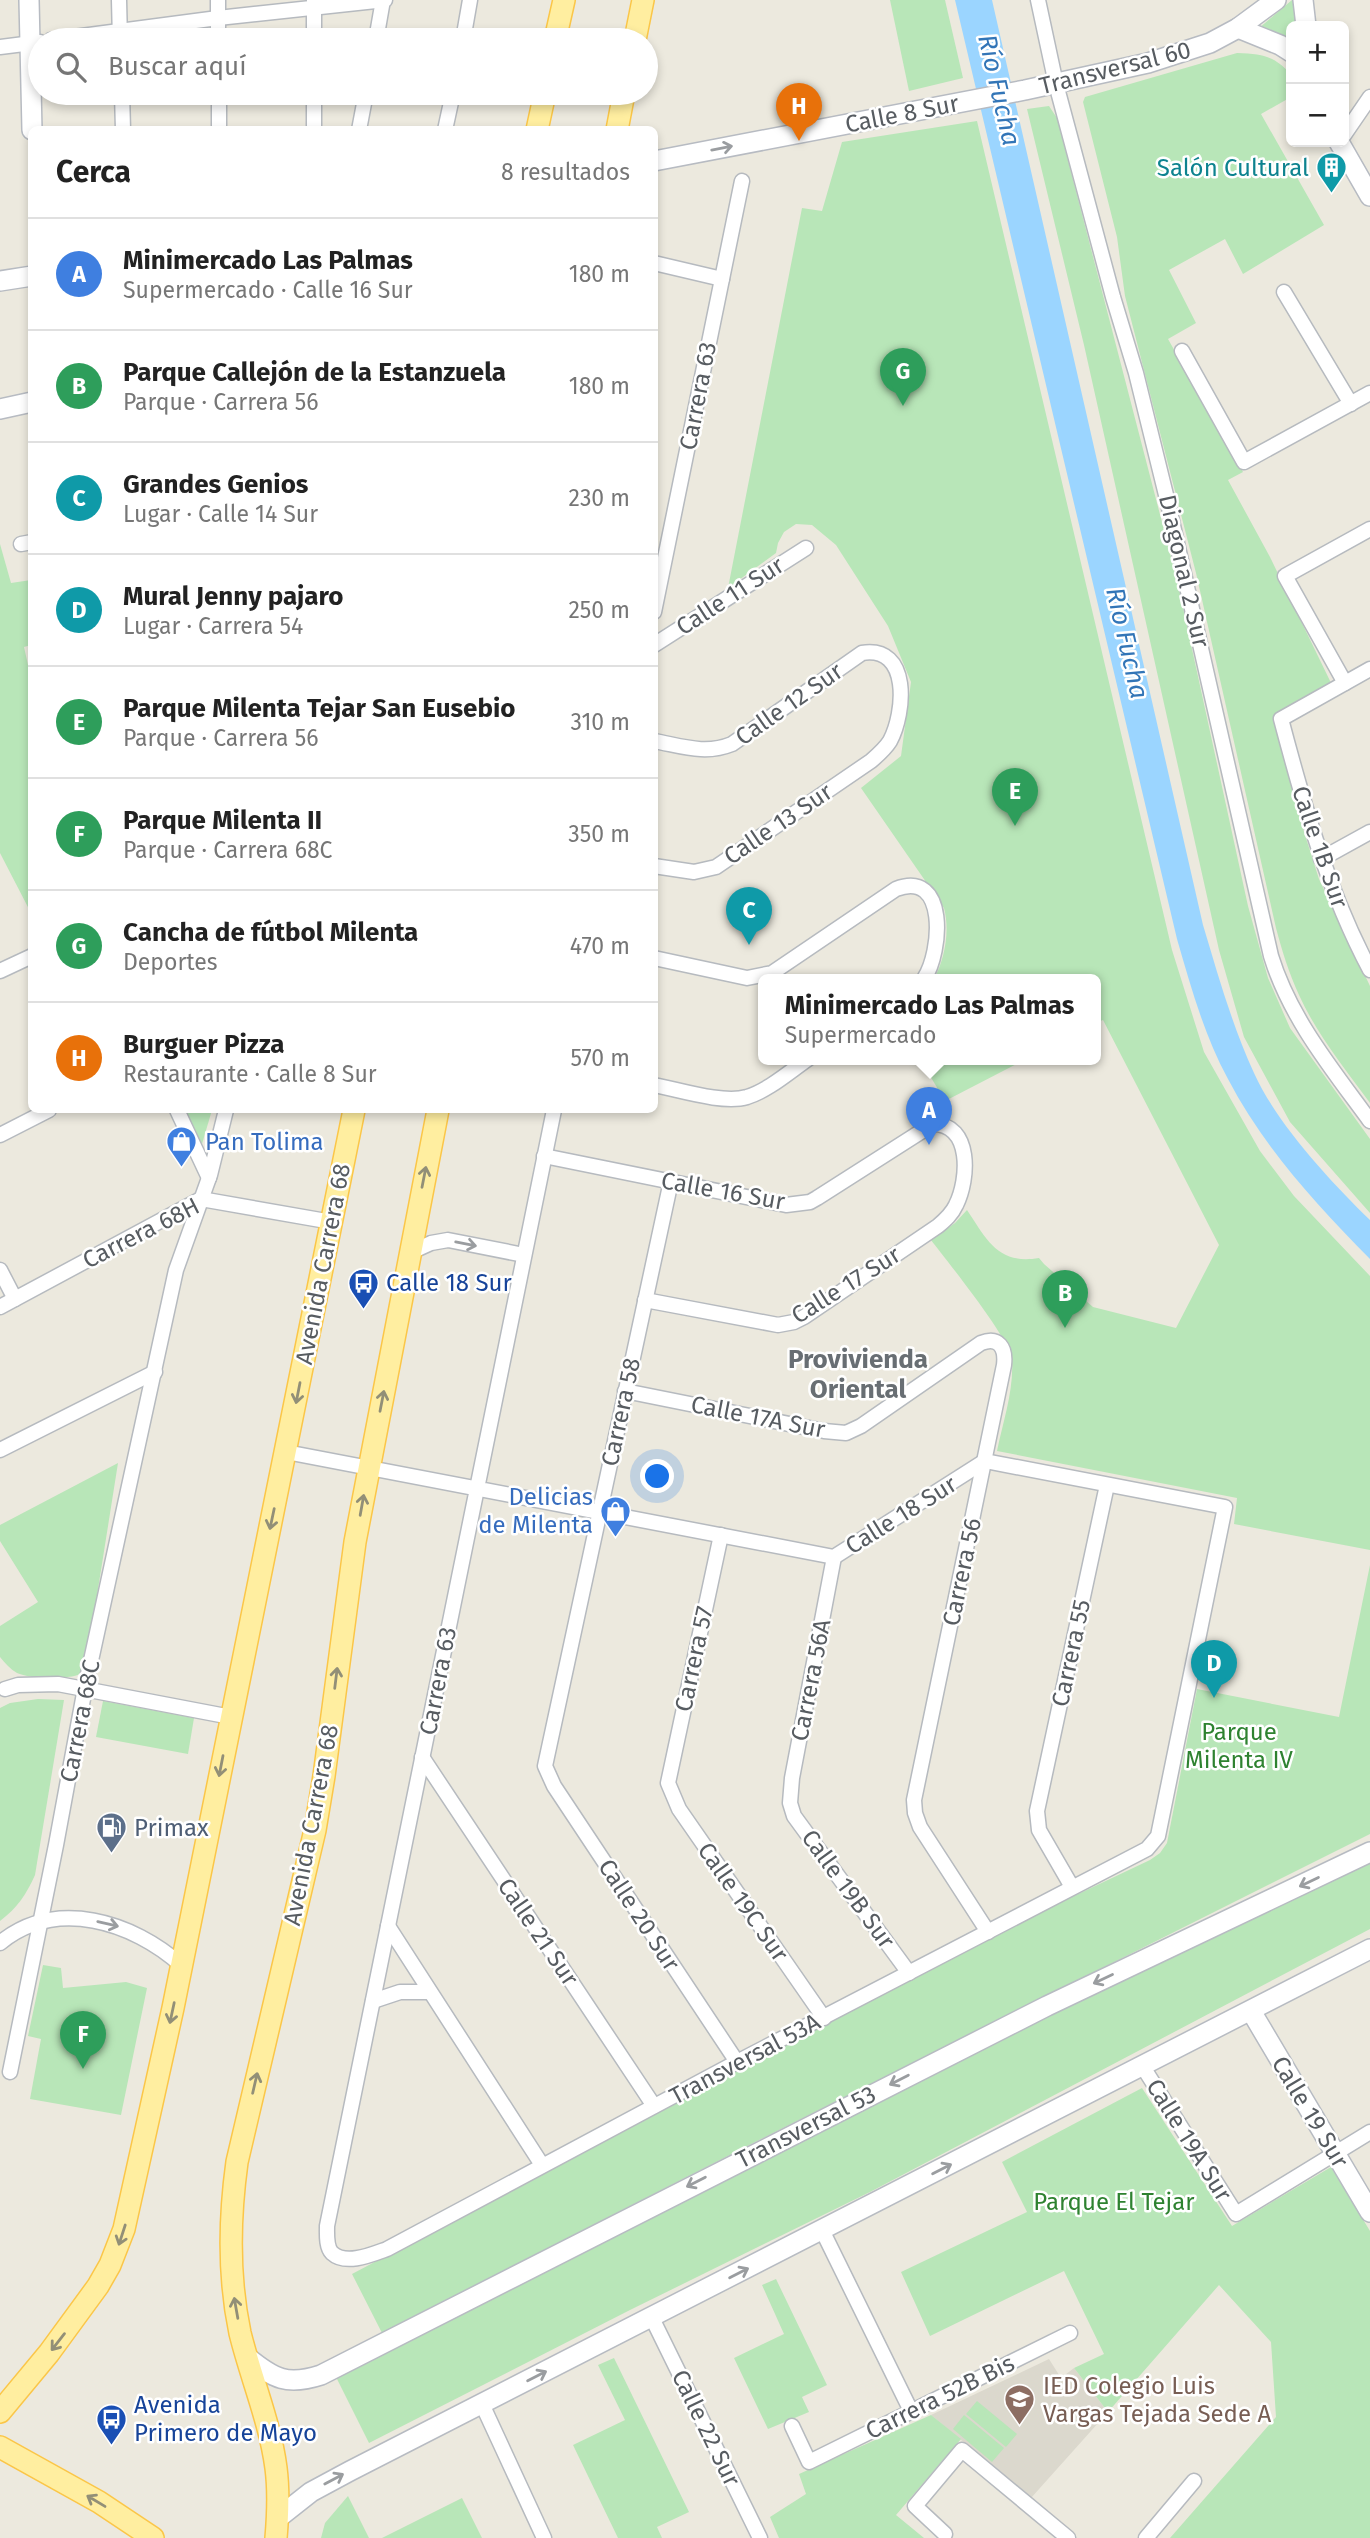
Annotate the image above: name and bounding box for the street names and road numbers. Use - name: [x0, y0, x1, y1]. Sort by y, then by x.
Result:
- street label: Transversal 60: [1036, 36, 1194, 100]
- street label: Calle 8 Sur: [843, 89, 962, 139]
- street label: Carrera 63: [674, 340, 722, 452]
- street label: Diagonal 2 Sur: [1153, 492, 1215, 651]
- street label: Calle 11 Sur: [671, 550, 790, 641]
- street label: Calle 12 Sur: [730, 656, 849, 751]
- street label: Calle 13 Sur: [719, 777, 838, 870]
- street label: Calle 1B Sur: [1286, 782, 1354, 912]
- street label: Avenida Carrera 68: [290, 1161, 356, 1367]
- street label: Calle 16 Sur: [659, 1166, 788, 1216]
- street label: Carrera 68H: [78, 1192, 204, 1274]
- street label: Calle 17 Sur: [786, 1240, 906, 1329]
- street label: Carrera 58: [596, 1355, 646, 1469]
- street label: Calle 17A Sur: [689, 1390, 828, 1444]
- street label: Calle 18 Sur: [840, 1469, 962, 1560]
- street label: Carrera 56: [937, 1515, 987, 1629]
- street label: Carrera 55: [1046, 1597, 1096, 1709]
- street label: Carrera 57: [669, 1604, 719, 1714]
- street label: Carrera 56A: [785, 1616, 837, 1743]
- street label: Carrera 63: [414, 1625, 462, 1737]
- street label: Carrera 68C: [54, 1657, 106, 1785]
- street label: Avenida Carrera 68: [278, 1722, 344, 1928]
- street label: Calle 19B Sur: [796, 1824, 901, 1954]
- street label: Calle 19C Sur: [692, 1837, 795, 1967]
- street label: Calle 20 Sur: [593, 1854, 686, 1977]
- street label: Calle 21 Sur: [492, 1873, 585, 1992]
- street label: Transversal 53A: [665, 2007, 825, 2110]
- street label: Calle 19 Sur: [1266, 2051, 1355, 2173]
- street label: Calle 19A Sur: [1140, 2074, 1238, 2207]
- street label: Transversal 53: [732, 2080, 880, 2174]
- street label: Carrera 52B Bis: [861, 2349, 1019, 2445]
- street label: Calle 22 Sur: [666, 2365, 746, 2491]

